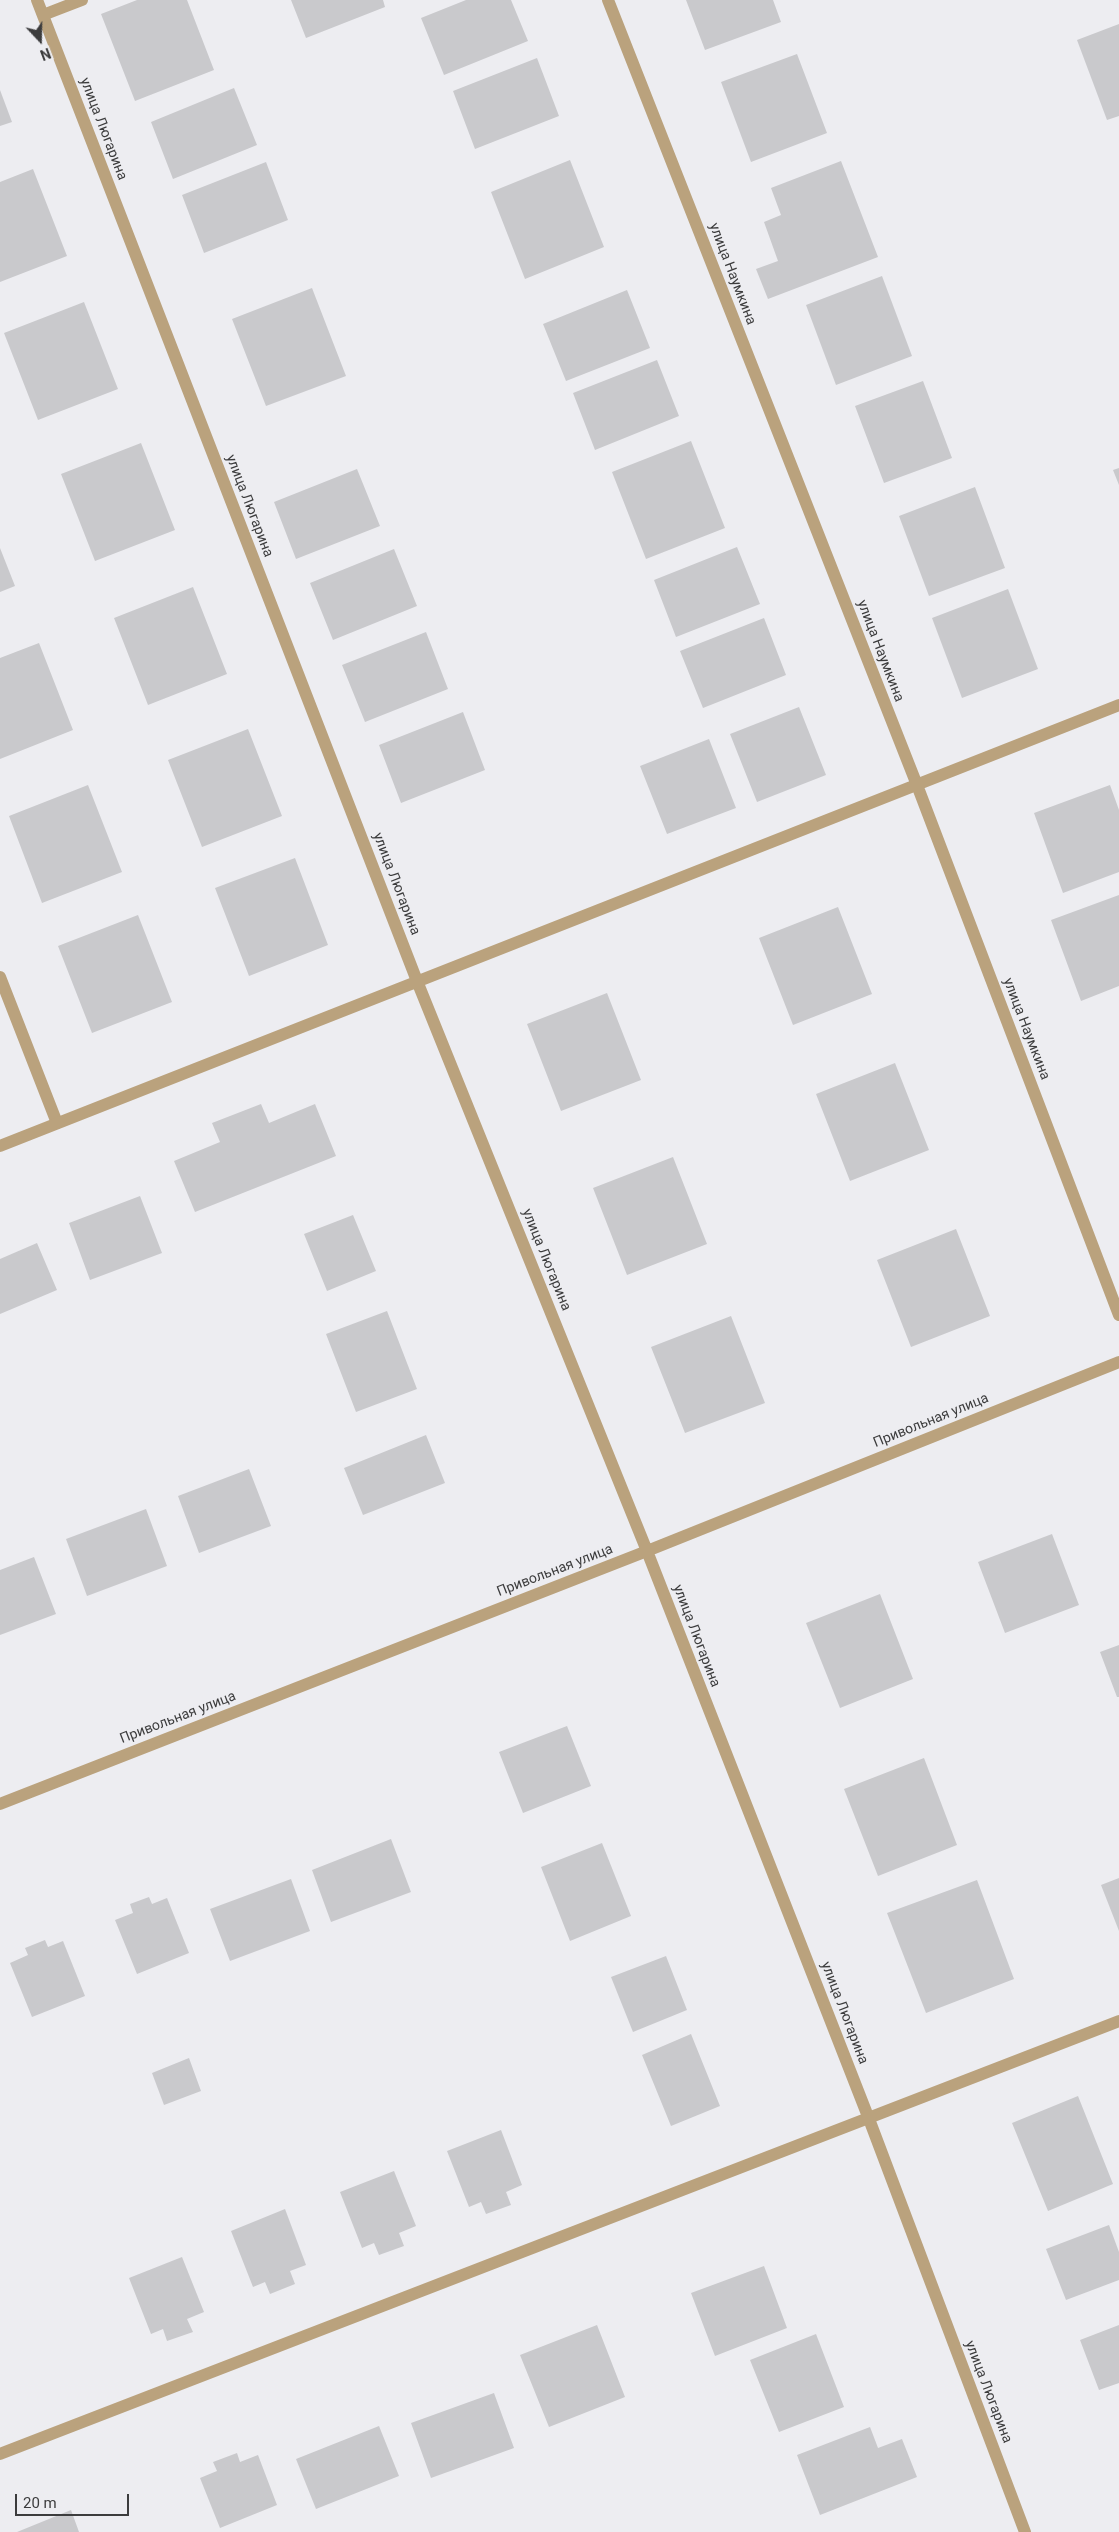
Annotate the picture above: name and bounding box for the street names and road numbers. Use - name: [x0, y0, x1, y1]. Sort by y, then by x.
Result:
- street label: улица Люгарина: [76, 75, 130, 183]
- street label: улица Наумкина: [705, 221, 759, 327]
- street label: улица Люгарина: [222, 452, 276, 560]
- street label: улица Наумкина: [853, 598, 907, 704]
- street label: улица Люгарина: [369, 830, 423, 938]
- street label: улица Наумкина: [999, 976, 1053, 1082]
- street label: улица Люгарина: [518, 1207, 574, 1313]
- street label: Привольная улица: [871, 1390, 991, 1452]
- street label: Привольная улица: [495, 1541, 615, 1601]
- street label: улица Люгарина: [669, 1582, 723, 1690]
- street label: Привольная улица: [118, 1688, 238, 1748]
- street label: улица Люгарина: [817, 1959, 871, 2067]
- street label: улица Люгарина: [961, 2338, 1015, 2446]

